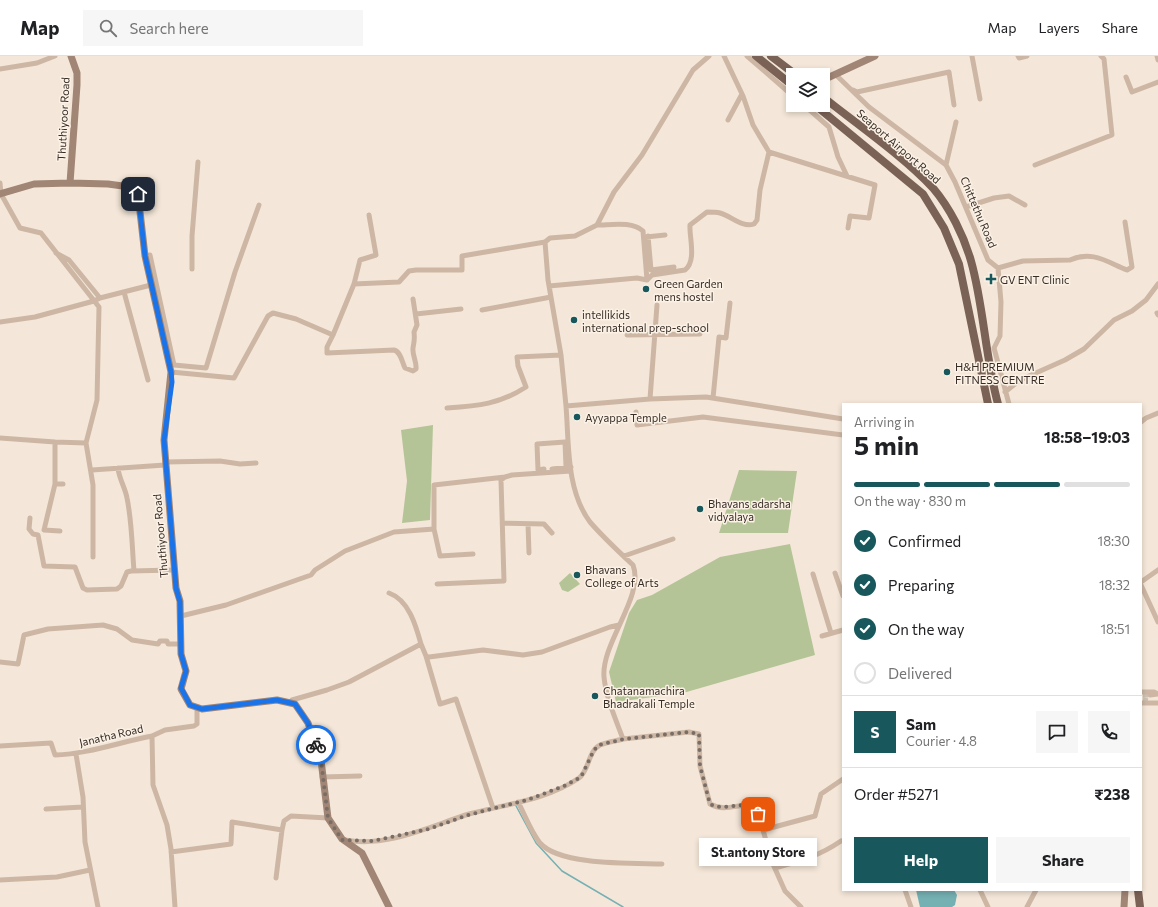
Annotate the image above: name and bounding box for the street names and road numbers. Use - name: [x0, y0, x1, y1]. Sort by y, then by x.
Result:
- street label: Thuthiyoor Road: [54, 77, 72, 161]
- street label: Seaport Airport Road: [854, 106, 944, 186]
- street label: Chittethu Road: [958, 174, 1000, 250]
- street label: Thuthiyoor Road: [150, 494, 170, 578]
- street label: Janatha Road: [78, 721, 145, 750]

